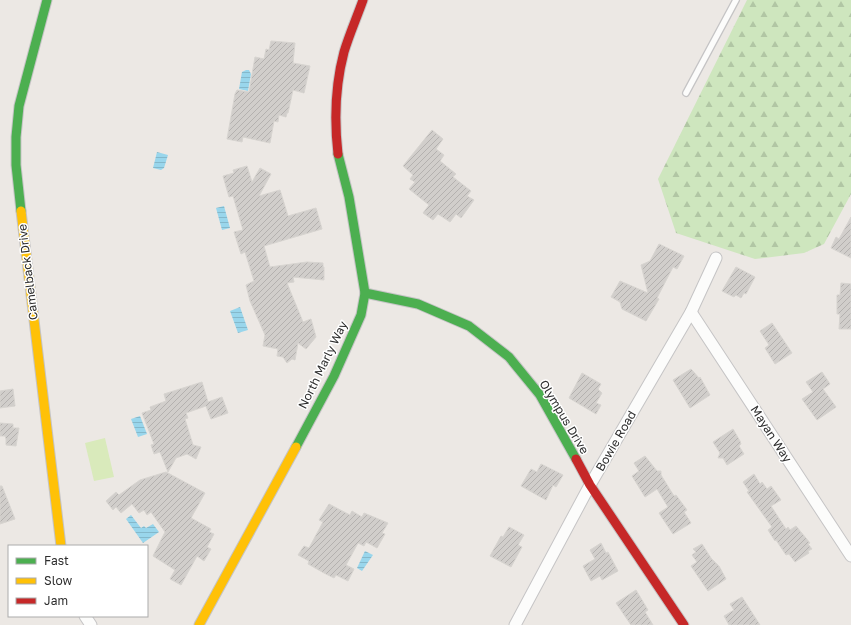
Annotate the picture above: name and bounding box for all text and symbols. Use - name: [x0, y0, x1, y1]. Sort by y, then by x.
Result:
- street label: Camelback Drive: [14, 223, 41, 321]
- street label: North Marly Way: [295, 318, 350, 411]
- street label: Olympus Drive: [536, 377, 592, 456]
- street label: Mayan Way: [748, 403, 795, 465]
- street label: Bowie Road: [592, 408, 639, 474]
- legend: [8, 545, 148, 617]
- text: Fast: [44, 553, 69, 568]
- text: Slow: [44, 573, 72, 588]
- text: Jam: [44, 593, 68, 608]

